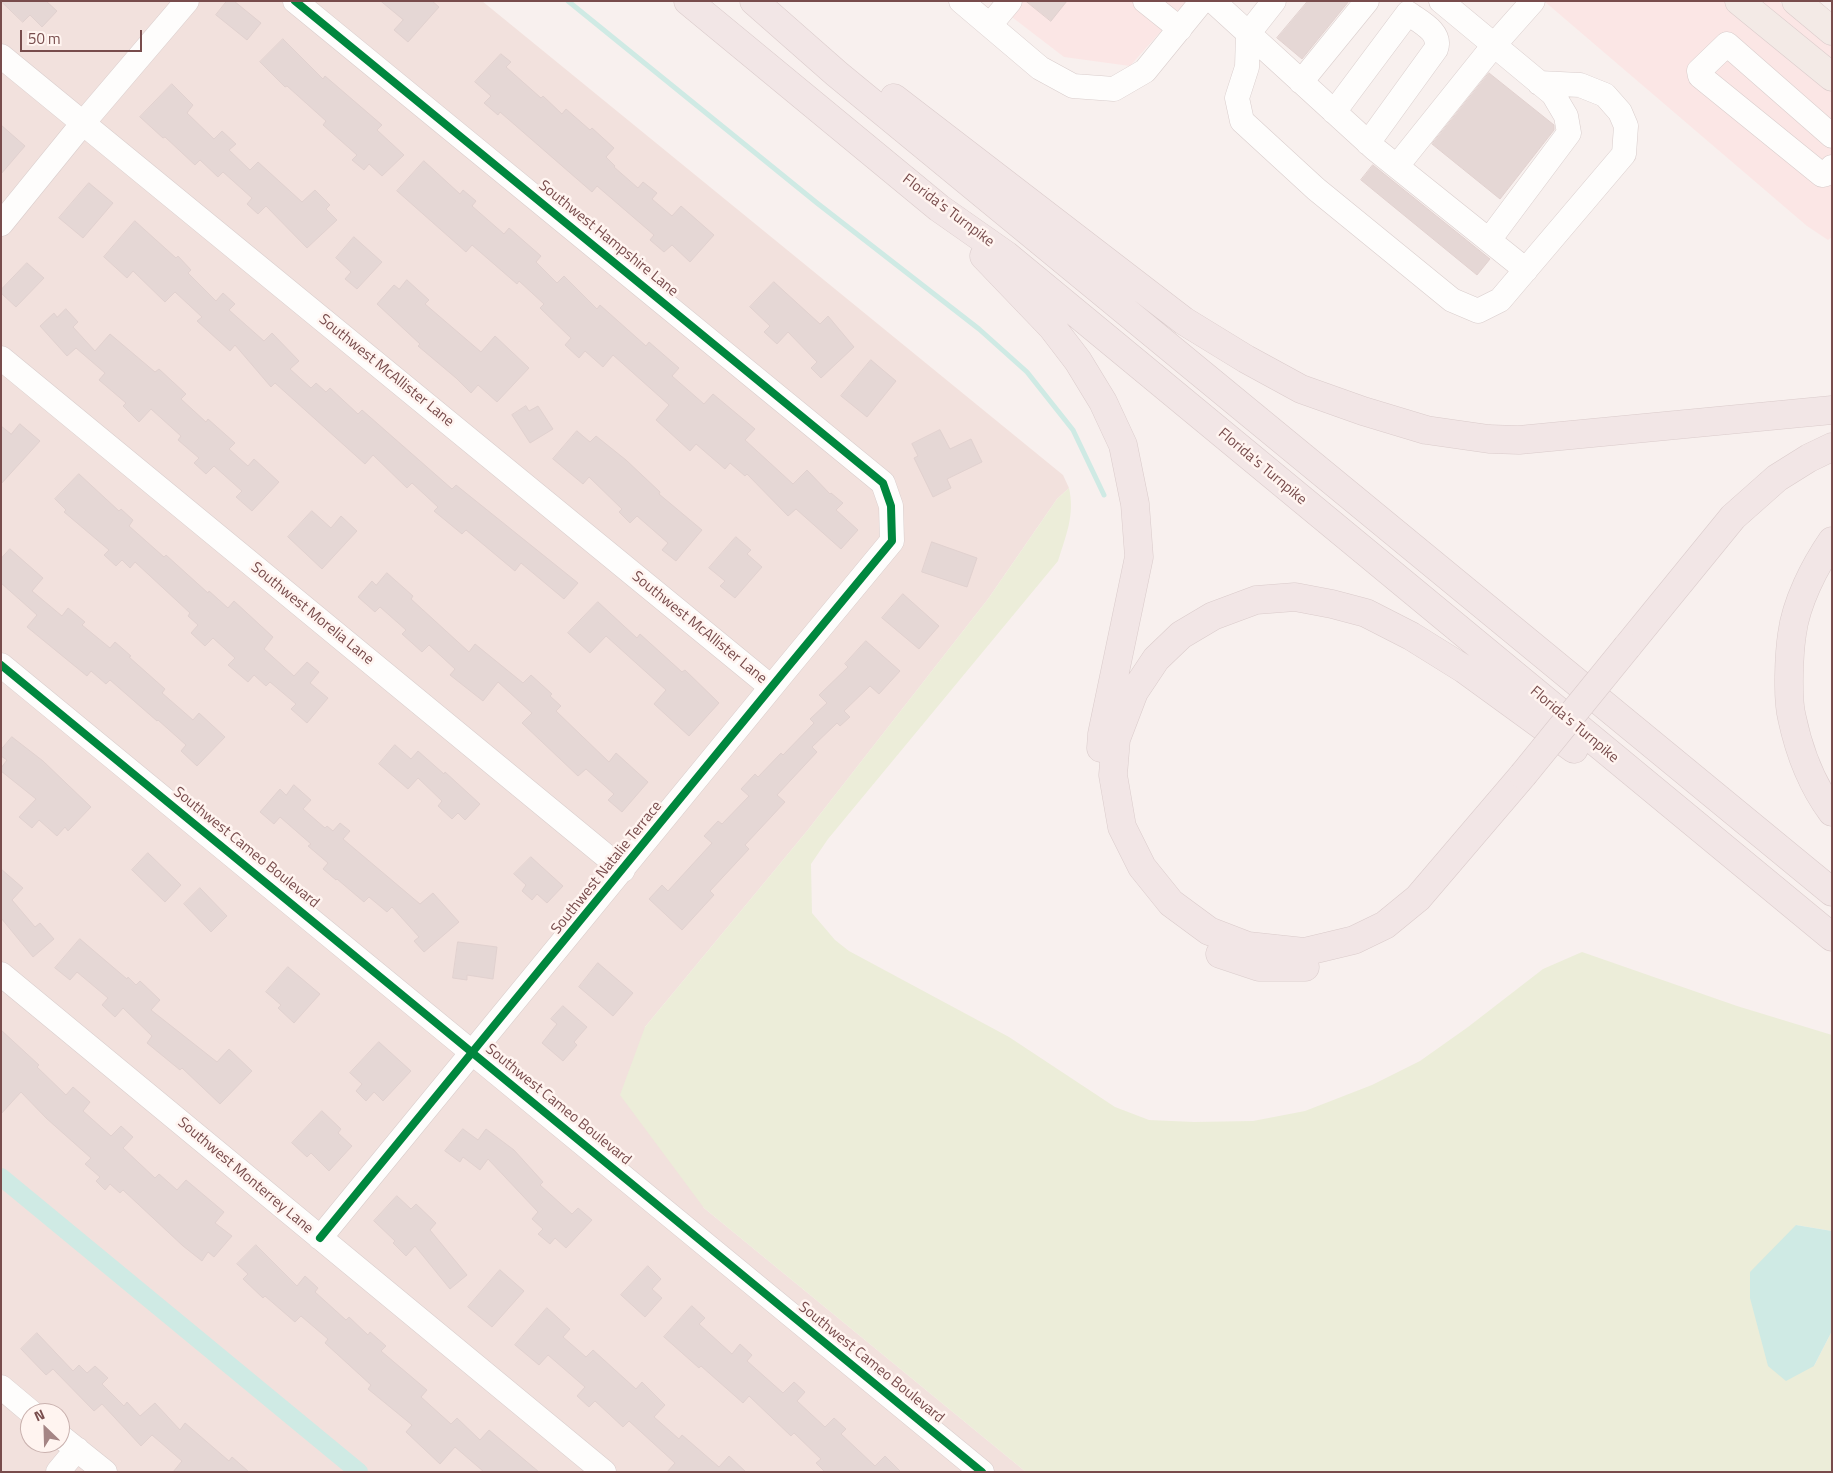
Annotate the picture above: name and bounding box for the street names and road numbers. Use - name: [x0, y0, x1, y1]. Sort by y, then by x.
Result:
- street label: Florida's Turnpike: [899, 171, 997, 251]
- street label: Southwest Hampshire Lane: [535, 177, 681, 301]
- street label: Southwest McAllister Lane: [315, 311, 457, 431]
- street label: Florida's Turnpike: [1214, 425, 1310, 509]
- street label: Southwest Morelia Lane: [247, 559, 377, 669]
- street label: Southwest McAllister Lane: [628, 568, 770, 688]
- street label: Florida's Turnpike: [1526, 683, 1622, 767]
- street label: Southwest Cameo Boulevard: [169, 784, 323, 912]
- street label: Southwest Natalie Terrace: [548, 798, 666, 938]
- street label: Southwest Cameo Boulevard: [481, 1041, 635, 1169]
- street label: Southwest Monterrey Lane: [173, 1114, 317, 1238]
- street label: Southwest Cameo Boulevard: [794, 1299, 948, 1427]

